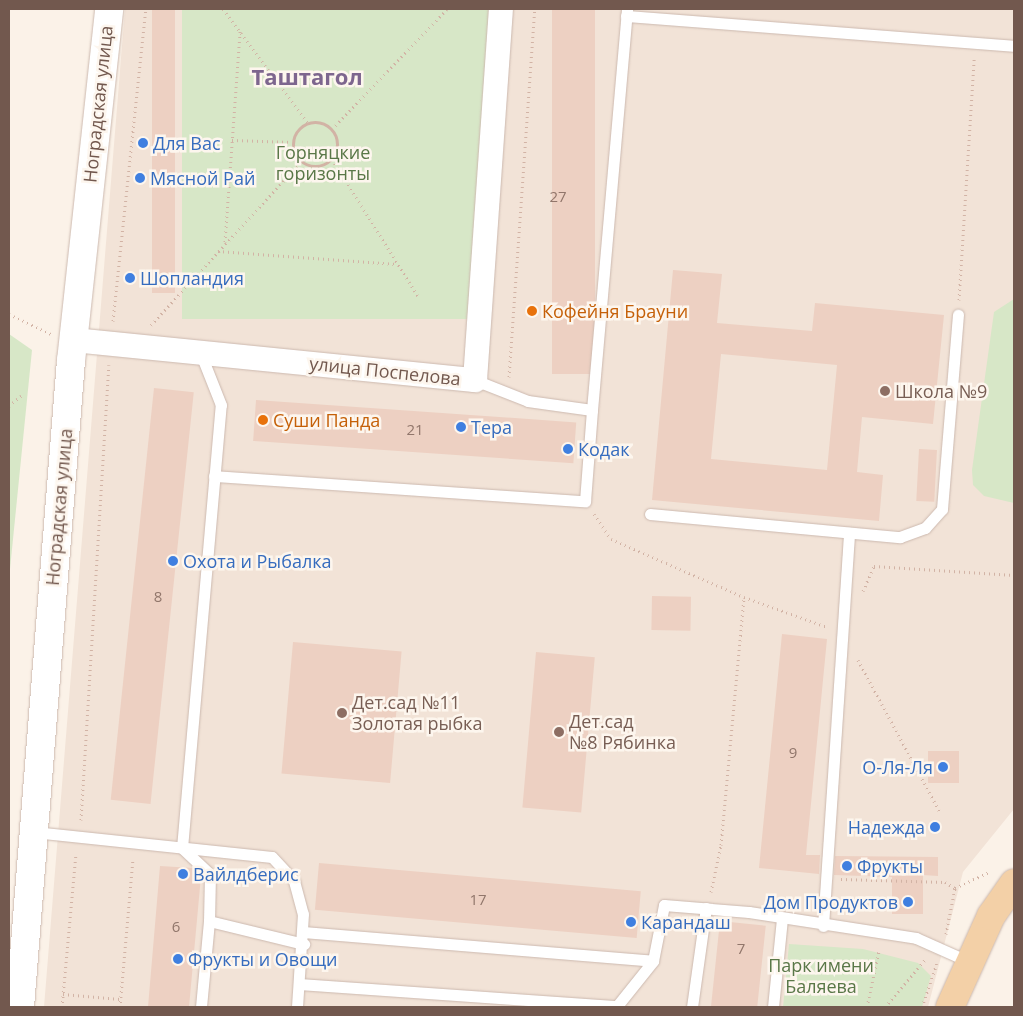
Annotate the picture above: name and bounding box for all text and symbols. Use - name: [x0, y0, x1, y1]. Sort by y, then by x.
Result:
- street label: Ноградская улица: [79, 24, 117, 184]
- district label: Таштагол: [251, 64, 363, 90]
- place label: Для Вас: [153, 132, 221, 154]
- marker: Для Вас: [137, 137, 149, 149]
- park label: Горняцкие горизонты: [276, 142, 370, 184]
- place label: Мясной Рай: [150, 167, 255, 189]
- marker: Мясной Рай: [134, 172, 146, 184]
- house number: 27: [549, 188, 567, 206]
- place label: Шопландия: [140, 267, 244, 289]
- marker: Шопландия: [124, 272, 136, 284]
- place label: Кофейня Брауни: [542, 300, 688, 322]
- marker: Кофейня Брауни: [526, 305, 538, 317]
- street label: улица Поспелова: [308, 352, 462, 390]
- place label: Школа №9: [895, 380, 987, 402]
- marker: Школа №9: [879, 385, 891, 397]
- place label: Суши Панда: [273, 409, 380, 431]
- marker: Суши Панда: [257, 414, 269, 426]
- place label: Тера: [471, 416, 512, 438]
- house number: 21: [406, 421, 424, 439]
- marker: Тера: [455, 421, 467, 433]
- street label: Ноградская улица: [41, 427, 77, 587]
- place label: Кодак: [578, 438, 629, 460]
- marker: Кодак: [562, 443, 574, 455]
- place label: Охота и Рыбалка: [183, 550, 331, 572]
- marker: Охота и Рыбалка: [167, 555, 179, 567]
- house number: 8: [154, 588, 162, 606]
- place label: Дет.сад №11 Золотая рыбка: [352, 692, 482, 734]
- marker: Дет.сад №11 Золотая рыбка: [336, 707, 348, 719]
- place label: Дет.сад №8 Рябинка: [569, 711, 676, 754]
- marker: Дет.сад №8 Рябинка: [553, 726, 565, 738]
- house number: 9: [789, 744, 797, 762]
- place label: О-Ля-Ля: [862, 756, 933, 778]
- marker: О-Ля-Ля: [937, 761, 949, 773]
- place label: Надежда: [848, 816, 925, 838]
- marker: Надежда: [929, 821, 941, 833]
- place label: Фрукты: [857, 855, 923, 877]
- marker: Фрукты: [841, 860, 853, 872]
- place label: Вайлдберис: [193, 863, 299, 885]
- marker: Вайлдберис: [177, 868, 189, 880]
- house number: 17: [469, 891, 487, 909]
- place label: Дом Продуктов: [764, 891, 898, 913]
- marker: Дом Продуктов: [902, 896, 914, 908]
- place label: Карандаш: [641, 911, 731, 933]
- marker: Карандаш: [625, 916, 637, 928]
- house number: 6: [172, 918, 180, 936]
- house number: 7: [737, 940, 745, 958]
- place label: Фрукты и Овощи: [188, 948, 338, 970]
- marker: Фрукты и Овощи: [172, 953, 184, 965]
- park label: Парк имени Баляева: [768, 955, 874, 998]

